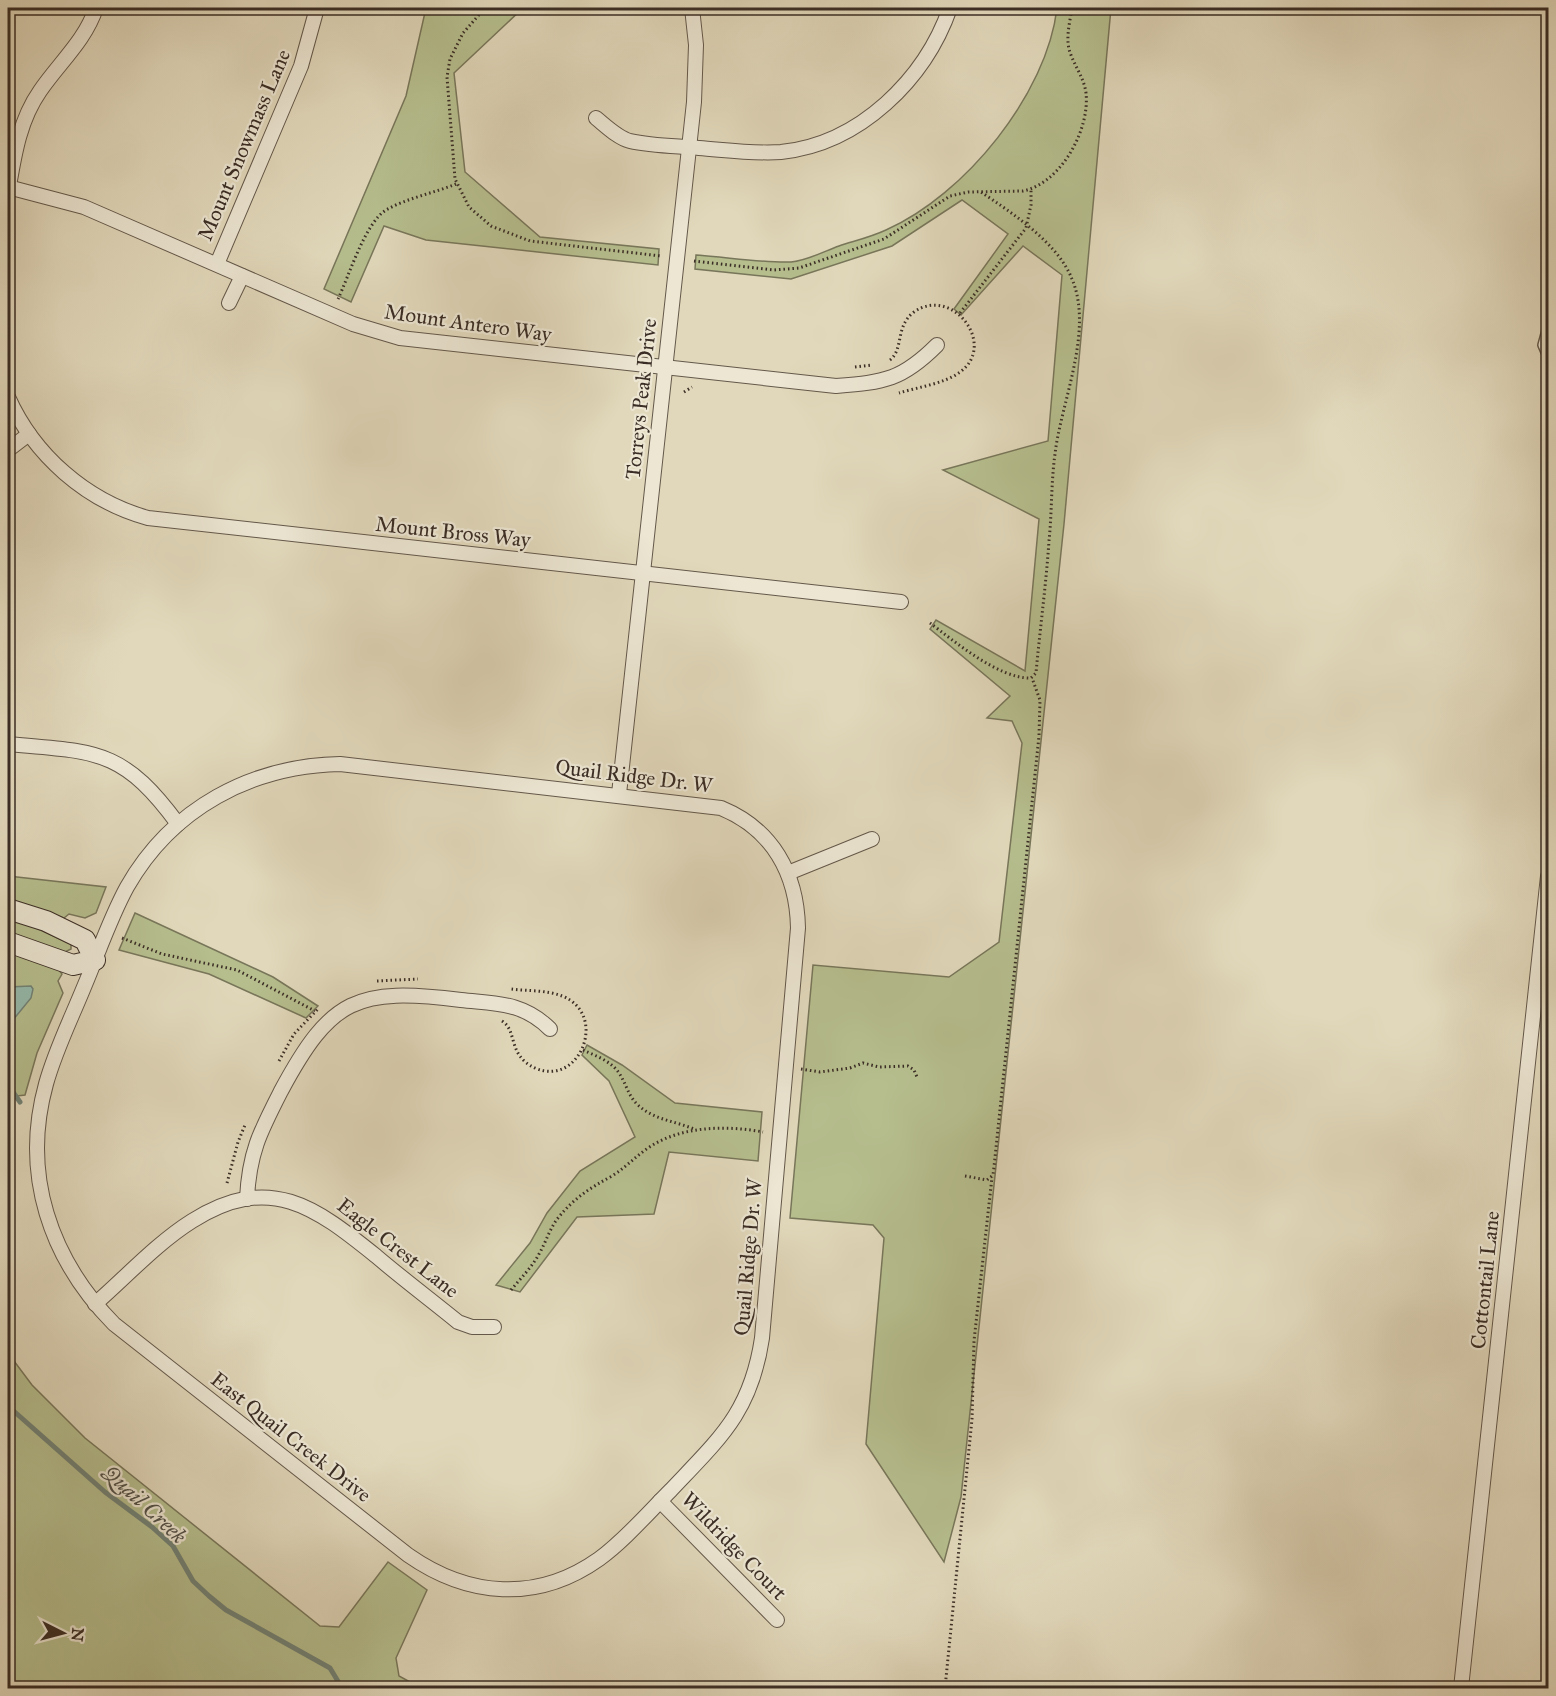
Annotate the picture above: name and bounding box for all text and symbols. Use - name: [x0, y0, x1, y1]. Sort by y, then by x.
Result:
- street label: Mount Snowmass Lane: [192, 45, 296, 245]
- street label: Mount Antero Way: [383, 298, 554, 348]
- street label: Torreys Peak Drive: [620, 317, 662, 481]
- street label: Mount Bross Way: [374, 511, 533, 553]
- street label: Quail Ridge Dr. W: [554, 753, 715, 799]
- street label: Quail Ridge Dr. W: [728, 1176, 768, 1337]
- street label: Eagle Crest Lane: [332, 1192, 464, 1304]
- street label: Cottontail Lane: [1465, 1209, 1505, 1350]
- street label: East Quail Creek Drive: [205, 1366, 377, 1508]
- water label: Quail Creek: [97, 1458, 192, 1550]
- street label: Wildridge Court: [676, 1486, 793, 1606]
- north arrow: [33, 1603, 93, 1663]
- text: N: [67, 1627, 88, 1643]

